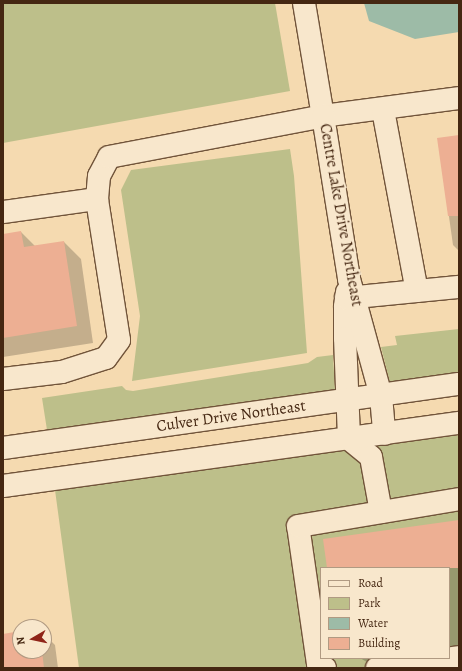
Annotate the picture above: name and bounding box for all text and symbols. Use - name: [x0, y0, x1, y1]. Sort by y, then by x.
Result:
- street label: Centre Lake Drive Northeast: [315, 122, 367, 308]
- street label: Culver Drive Northeast: [155, 396, 307, 436]
- legend: [320, 567, 450, 659]
- text: Road: [358, 575, 383, 591]
- text: Park: [358, 595, 381, 611]
- text: Water: [358, 615, 388, 631]
- north arrow: [12, 619, 52, 659]
- text: Building: [358, 635, 400, 651]
- text: N: [13, 636, 29, 646]

